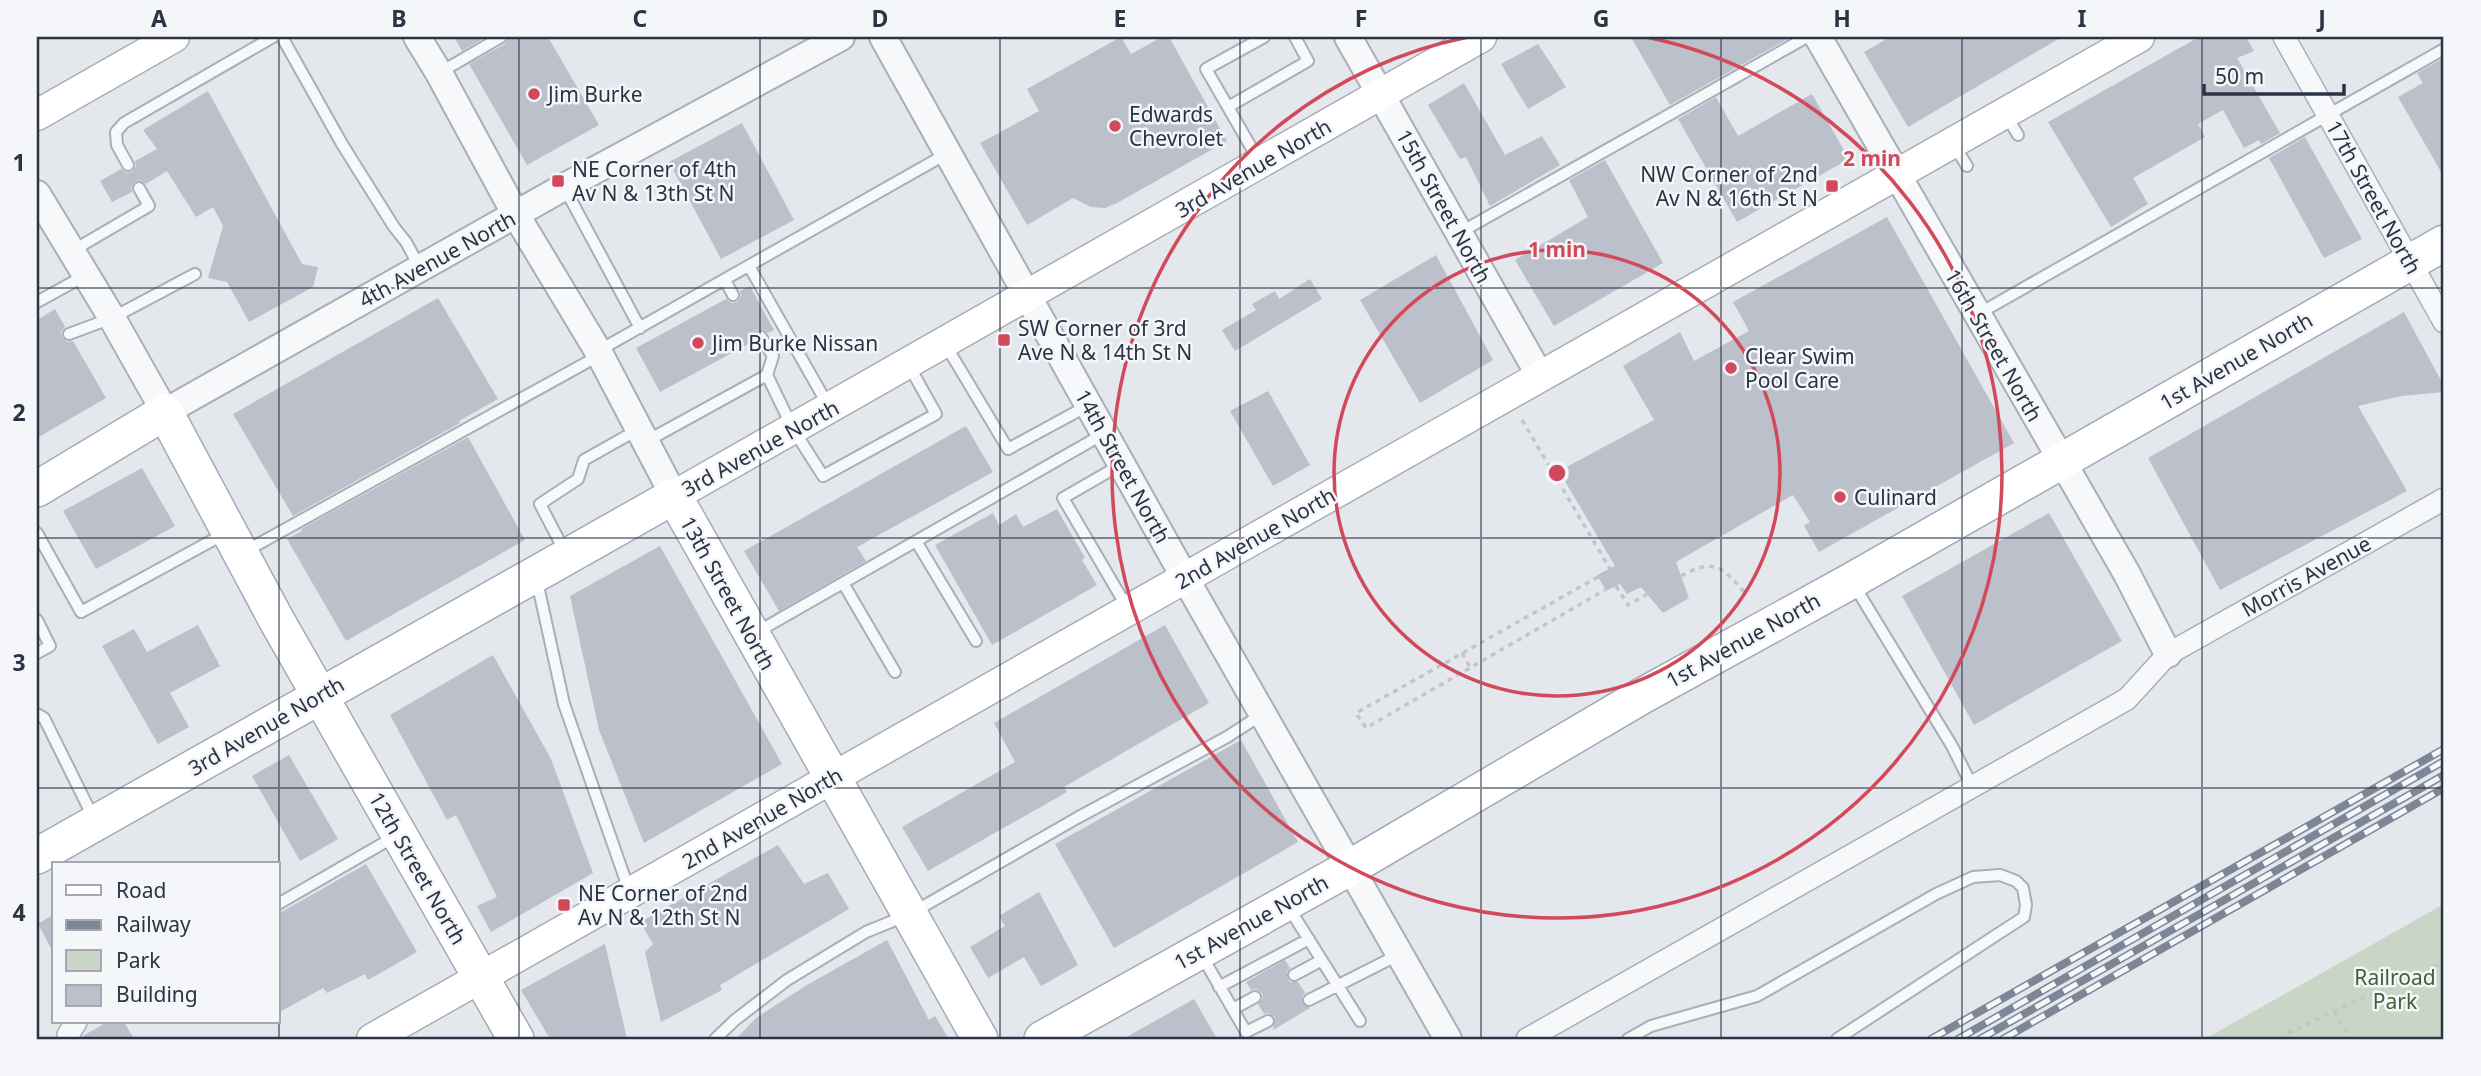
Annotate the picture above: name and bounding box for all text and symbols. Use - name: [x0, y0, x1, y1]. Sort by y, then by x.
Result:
- text: A: [151, 2, 167, 34]
- text: B: [391, 2, 407, 34]
- text: C: [633, 2, 648, 34]
- text: D: [872, 2, 888, 34]
- text: E: [1114, 2, 1126, 34]
- text: F: [1355, 2, 1367, 34]
- text: G: [1593, 2, 1609, 34]
- text: H: [1833, 2, 1851, 34]
- text: I: [2078, 2, 2087, 34]
- text: J: [2316, 2, 2326, 34]
- scale bar: [2204, 52, 2344, 96]
- text: 50 m: [2215, 62, 2264, 90]
- place label: Jim Burke: [546, 80, 643, 108]
- marker: Jim Burke: [526, 86, 542, 102]
- place label: Edwards Chevrolet: [1129, 100, 1224, 152]
- street label: 3rd Avenue North: [1170, 112, 1336, 224]
- street label: 17th Street North: [2320, 115, 2428, 279]
- marker: Edwards Chevrolet: [1107, 118, 1123, 134]
- street label: 15th Street North: [1390, 124, 1498, 288]
- text: 2 min: [1843, 144, 1901, 172]
- text: 1: [12, 146, 26, 178]
- place label: NE Corner of 4th Av N & 13th St N: [572, 155, 737, 207]
- place label: NW Corner of 2nd Av N & 16th St N: [1640, 160, 1818, 212]
- marker: NE Corner of 4th Av N & 13th St N: [550, 173, 566, 189]
- marker: NW Corner of 2nd Av N & 16th St N: [1824, 178, 1840, 194]
- street label: 4th Avenue North: [354, 204, 520, 314]
- text: 1 min: [1528, 235, 1586, 263]
- street label: 16th Street North: [1939, 264, 2049, 426]
- street label: 1st Avenue North: [2154, 306, 2318, 416]
- place label: SW Corner of 3rd Ave N & 14th St N: [1018, 314, 1192, 366]
- place label: Jim Burke Nissan: [710, 329, 878, 357]
- marker: SW Corner of 3rd Ave N & 14th St N: [996, 332, 1012, 348]
- marker: Jim Burke Nissan: [690, 335, 706, 351]
- place label: Clear Swim Pool Care: [1745, 342, 1855, 394]
- marker: Clear Swim Pool Care: [1723, 360, 1739, 376]
- street label: 14th Street North: [1069, 384, 1177, 548]
- street label: 3rd Avenue North: [676, 393, 844, 503]
- text: 2: [12, 396, 26, 428]
- centre of rings: [1545, 461, 1569, 485]
- street label: 2nd Avenue North: [1170, 481, 1340, 595]
- place label: Culinard: [1854, 483, 1937, 511]
- marker: Culinard: [1832, 489, 1848, 505]
- street label: 13th Street North: [674, 511, 782, 675]
- street label: Morris Avenue: [2236, 529, 2376, 623]
- street label: 1st Avenue North: [1661, 586, 1825, 694]
- text: 3: [12, 646, 26, 678]
- street label: 3rd Avenue North: [183, 670, 349, 782]
- street label: 2nd Avenue North: [677, 761, 847, 875]
- street label: 12th Street North: [363, 787, 473, 949]
- legend: [52, 862, 280, 1024]
- street label: 1st Avenue North: [1169, 868, 1333, 976]
- text: Road: [116, 876, 166, 904]
- place label: NE Corner of 2nd Av N & 12th St N: [578, 879, 748, 931]
- text: 4: [12, 896, 26, 928]
- marker: NE Corner of 2nd Av N & 12th St N: [556, 897, 572, 913]
- text: Railway: [116, 910, 191, 938]
- text: Park: [116, 946, 161, 974]
- park label: Railroad Park: [2354, 963, 2436, 1015]
- text: Building: [116, 980, 198, 1008]

